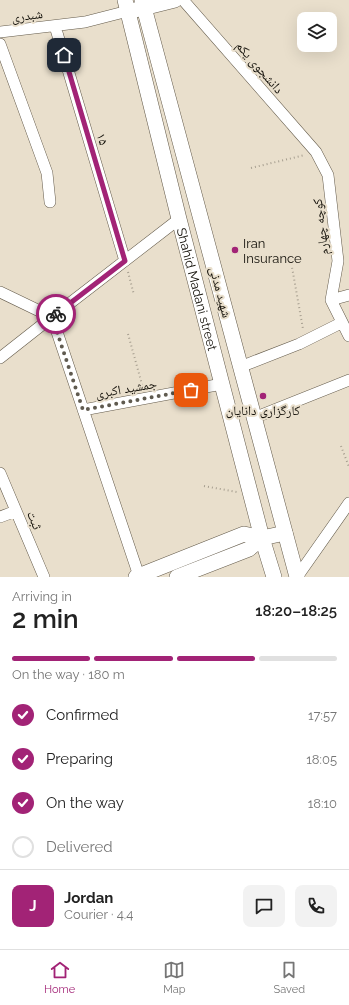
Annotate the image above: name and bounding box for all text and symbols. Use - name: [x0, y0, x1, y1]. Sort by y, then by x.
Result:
- street label: شبدری: [10, 6, 44, 26]
- map controls: [297, 12, 337, 52]
- button: layers: [297, 12, 337, 52]
- pin: [47, 38, 81, 72]
- street label: دانشجوی یکم: [232, 38, 286, 97]
- icon: home: [53, 44, 75, 66]
- street label: ۱۵: [94, 131, 111, 147]
- street label: کوچه چهارم: [310, 197, 332, 256]
- street label: Shahid Madani street: [174, 226, 220, 353]
- place label: Iran Insurance: [243, 236, 302, 266]
- marker: Iran Insurance: [230, 245, 240, 255]
- street label: شهید مدنی: [206, 265, 235, 320]
- courier: [36, 294, 76, 334]
- icon: bike: [45, 303, 67, 325]
- pin: [174, 373, 208, 407]
- street label: جمشید اکبری: [94, 376, 158, 402]
- icon: bag: [180, 379, 202, 401]
- marker: کارگزاری دانایان: [258, 391, 268, 401]
- place label: کارگزاری دانایان: [226, 403, 301, 419]
- street label: ثبت: [24, 509, 45, 532]
- text: Arriving in: [12, 589, 72, 604]
- text: 18:20–18:25: [255, 602, 337, 620]
- text: 2 min: [12, 604, 79, 634]
- text: On the way · 180 m: [12, 667, 125, 682]
- icon: check: [12, 704, 34, 726]
- text: Confirmed: [46, 706, 119, 724]
- text: 17:57: [308, 708, 337, 723]
- icon: check: [12, 748, 34, 770]
- text: Preparing: [46, 750, 113, 768]
- text: 18:05: [306, 752, 337, 767]
- icon: check: [12, 792, 34, 814]
- text: On the way: [46, 794, 124, 812]
- text: 18:10: [308, 796, 337, 811]
- text: Delivered: [46, 838, 113, 856]
- button: chat: [243, 885, 285, 927]
- button: phone: [295, 885, 337, 927]
- text: Jordan: [64, 889, 113, 907]
- text: J: [29, 897, 37, 915]
- text: Courier · 4.4: [64, 907, 133, 922]
- tab: Home: [44, 959, 75, 996]
- tab: Map: [163, 959, 186, 996]
- tab: Saved: [274, 959, 305, 996]

